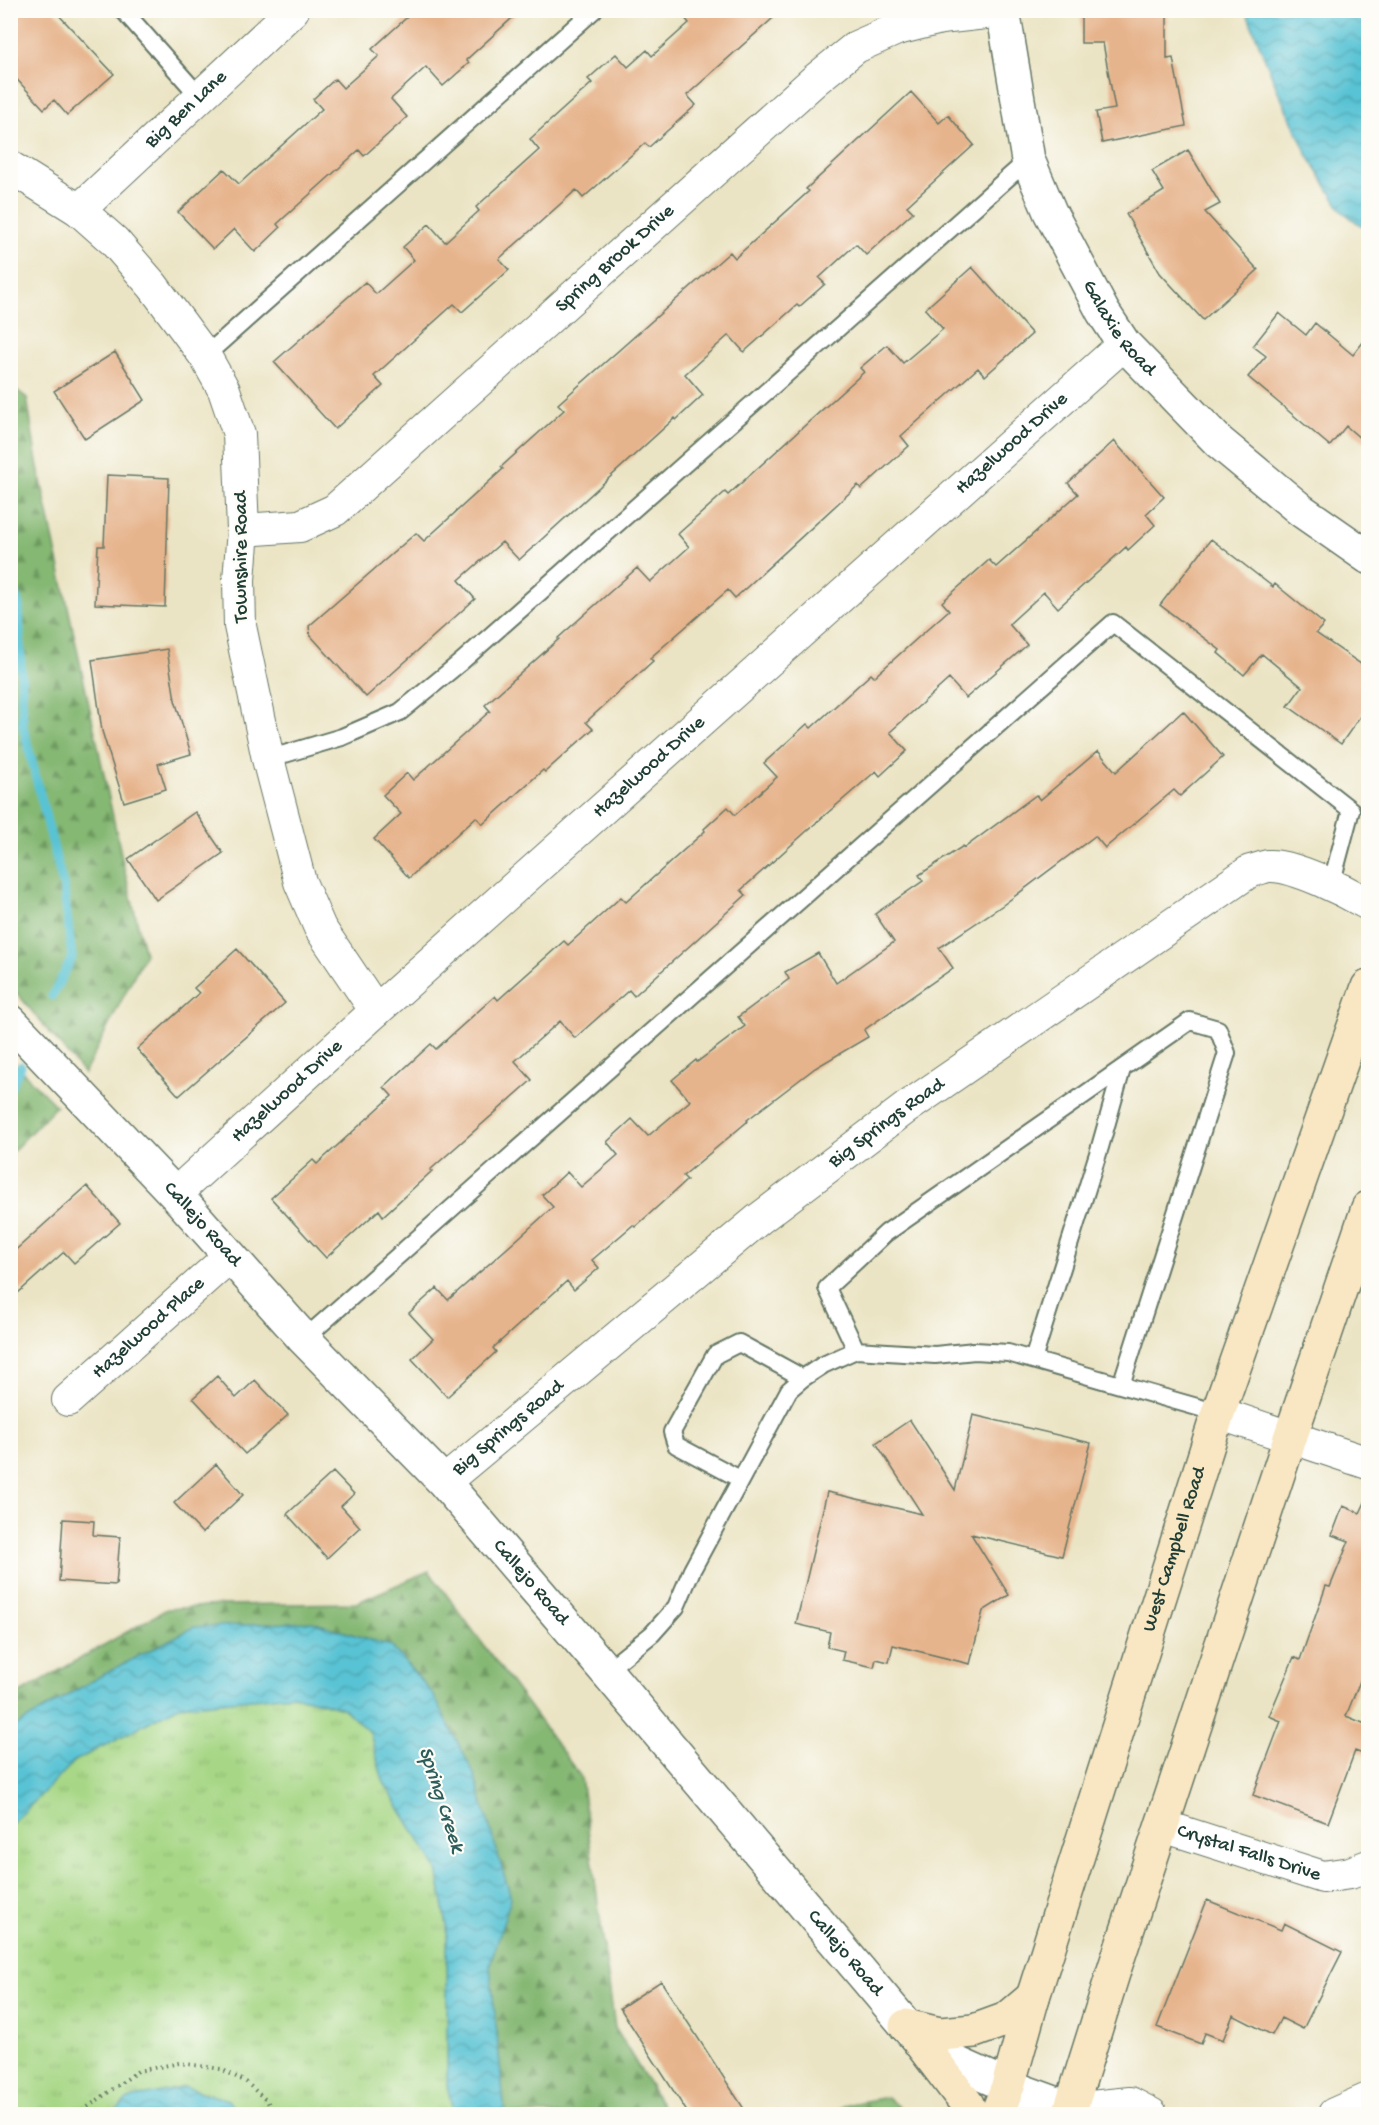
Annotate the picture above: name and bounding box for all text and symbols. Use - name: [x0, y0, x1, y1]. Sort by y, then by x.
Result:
- street label: Big Ben Lane: [140, 65, 233, 154]
- street label: Spring Brook Drive: [551, 199, 680, 318]
- street label: Galaxie Road: [1077, 276, 1162, 383]
- street label: Hazelwood Drive: [951, 387, 1073, 500]
- street label: Townshire Road: [231, 489, 254, 624]
- street label: Hazelwood Drive: [588, 711, 711, 823]
- street label: Hazelwood Drive: [227, 1035, 348, 1148]
- street label: Big Springs Road: [824, 1072, 951, 1174]
- street label: Callejo Road: [158, 1177, 247, 1273]
- street label: Hazelwood Place: [88, 1272, 210, 1384]
- street label: Big Springs Road: [447, 1374, 571, 1482]
- street label: West Campbell Road: [1138, 1462, 1212, 1635]
- street label: Callejo Road: [487, 1535, 575, 1632]
- water label: Spring Creek: [411, 1744, 470, 1858]
- street label: Crystal Falls Drive: [1174, 1820, 1324, 1887]
- street label: Callejo Road: [802, 1905, 889, 2003]

